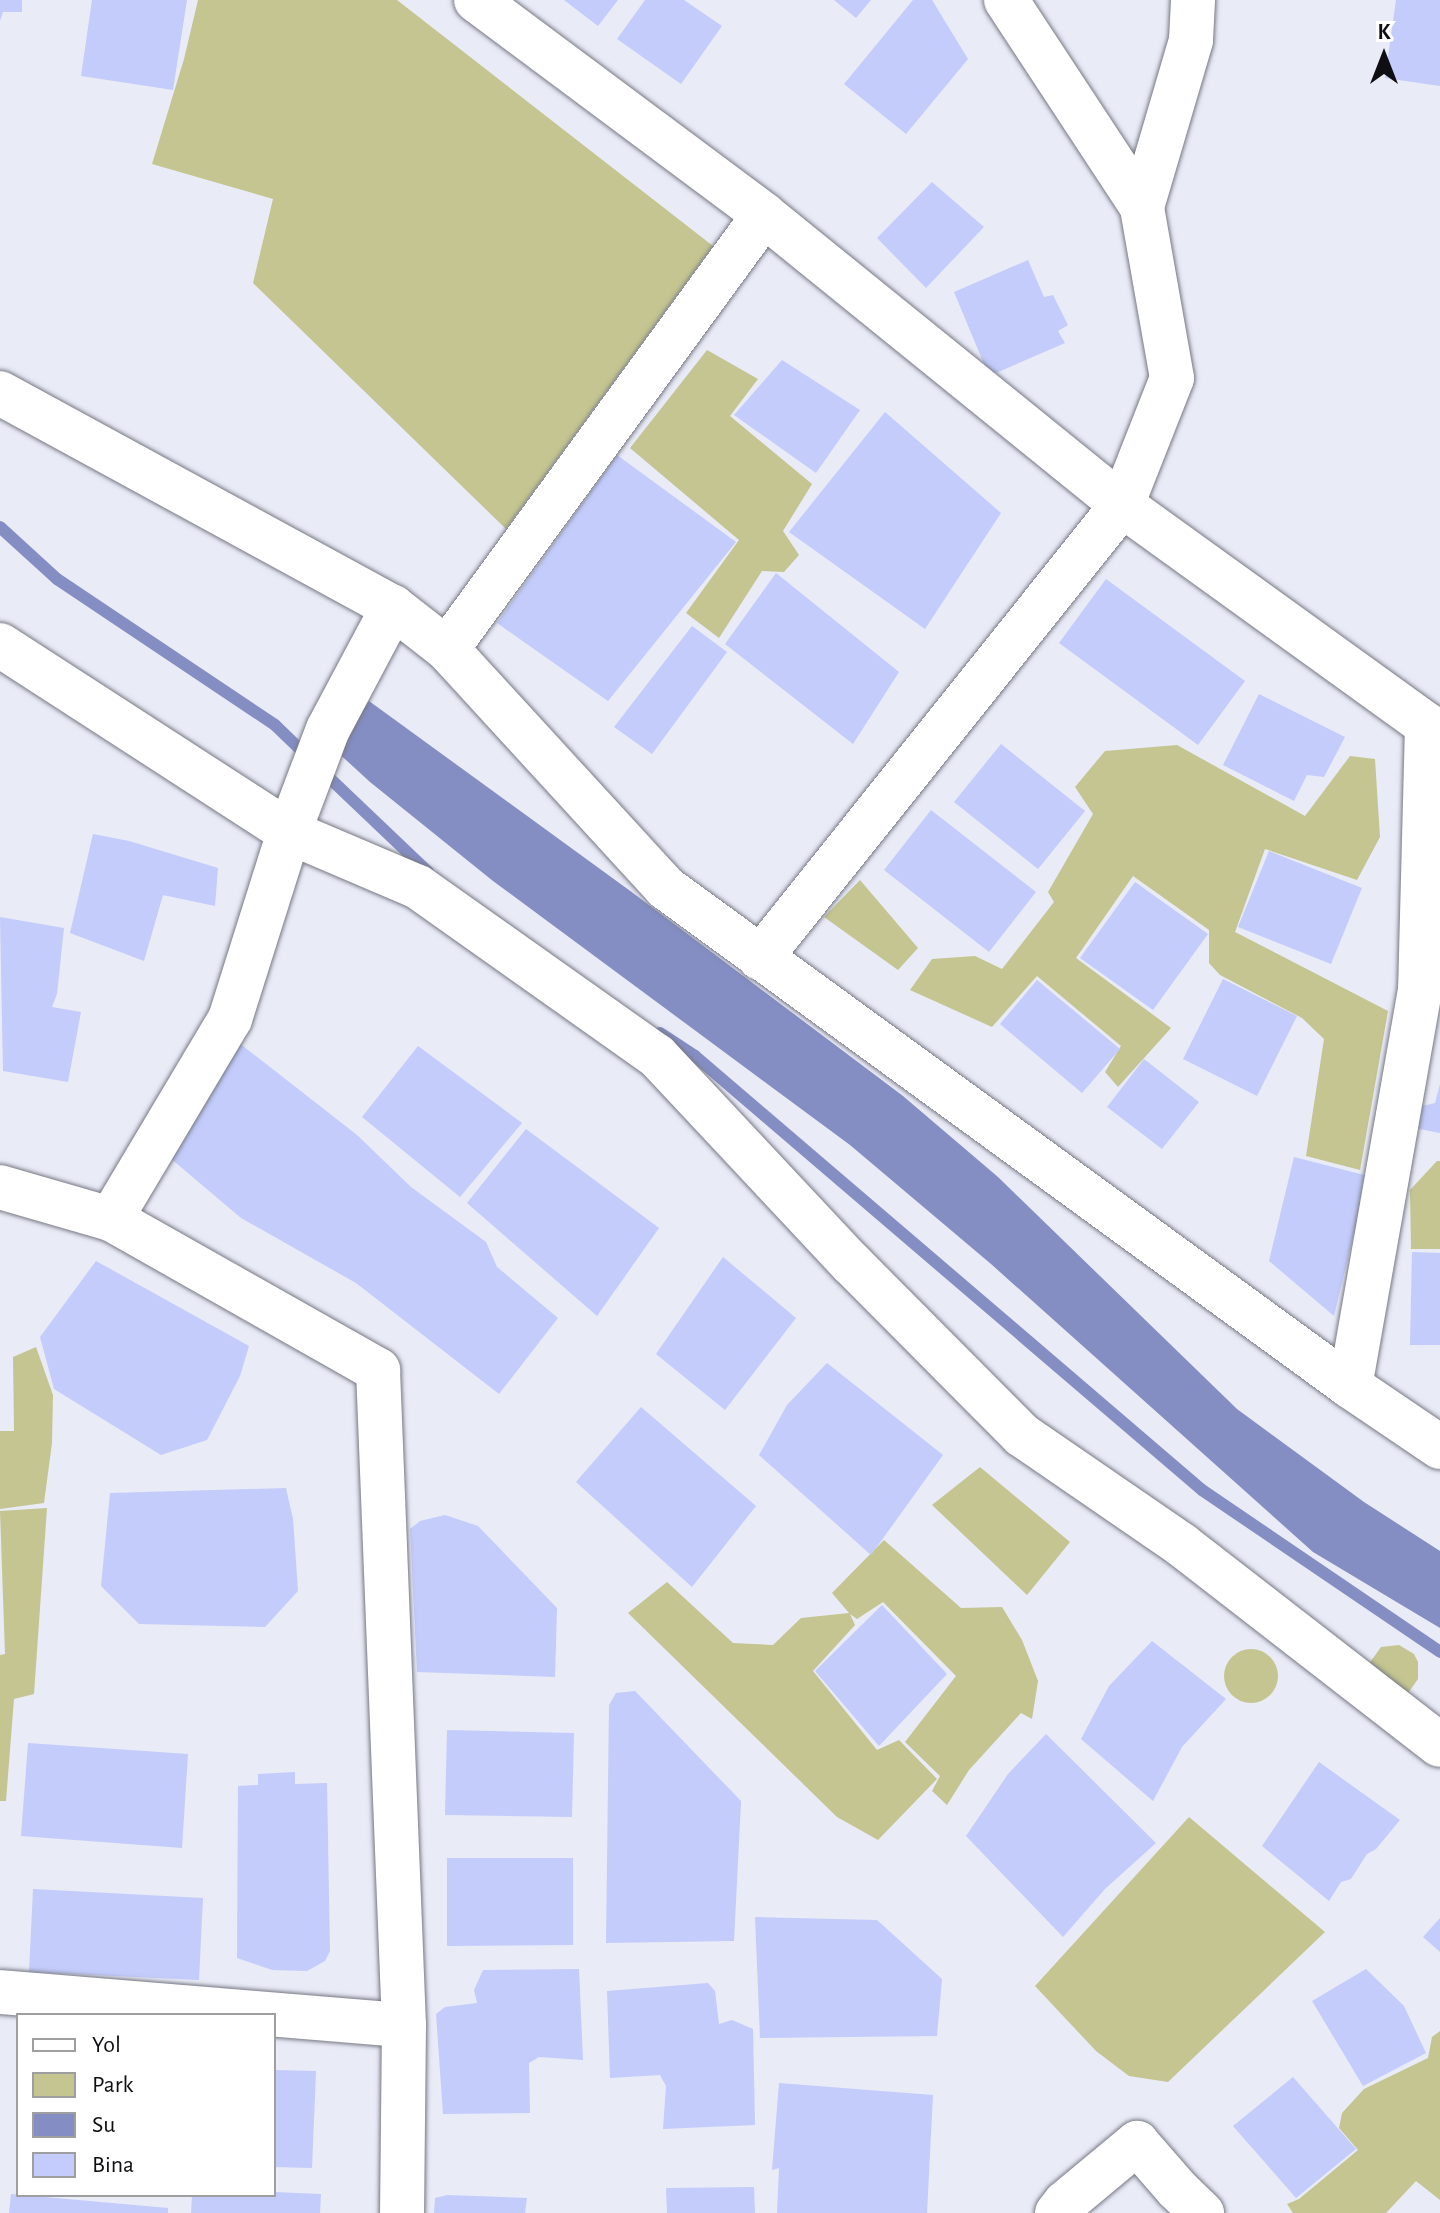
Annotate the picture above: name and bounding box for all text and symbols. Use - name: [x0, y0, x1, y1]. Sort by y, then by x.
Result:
- north arrow: [1344, 16, 1424, 96]
- text: K: [1378, 21, 1390, 43]
- legend: [16, 2013, 276, 2197]
- text: Yol: [92, 2033, 121, 2057]
- text: Park: [92, 2073, 133, 2097]
- text: Su: [92, 2113, 116, 2137]
- text: Bina: [92, 2153, 134, 2177]

